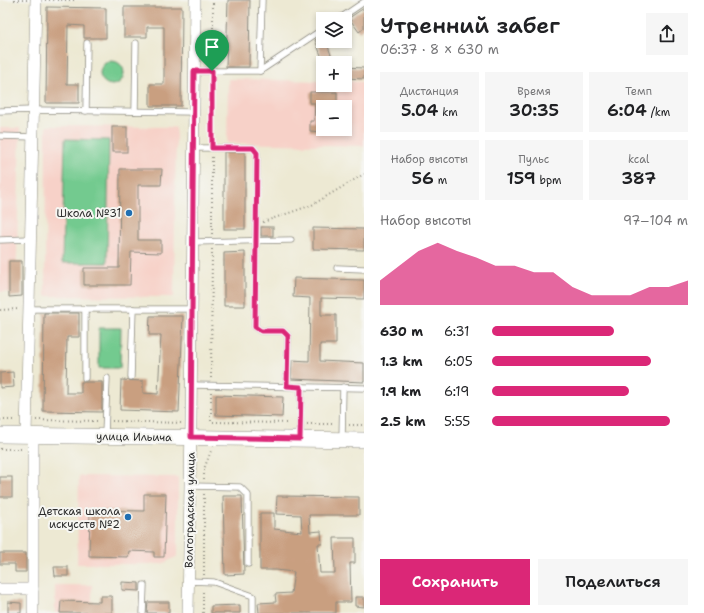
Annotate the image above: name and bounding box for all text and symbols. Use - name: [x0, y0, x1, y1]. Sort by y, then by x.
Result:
- text: Утренний забег: [380, 11, 560, 40]
- map controls: [316, 12, 352, 136]
- button: layers: [316, 12, 352, 48]
- button: share: [646, 13, 688, 55]
- pin: [195, 30, 229, 71]
- icon: arrive: [201, 36, 223, 58]
- text: 06:37 · 8 × 630 m: [380, 41, 499, 58]
- button: +: [316, 56, 352, 92]
- text: Дистанция: [400, 84, 459, 99]
- text: Время: [517, 84, 551, 99]
- text: Темп: [625, 84, 652, 99]
- text: 5.04: [401, 99, 438, 121]
- text: 30:35: [509, 99, 559, 121]
- text: 6:04: [607, 99, 647, 121]
- button: −: [316, 100, 352, 136]
- text: km: [438, 105, 458, 120]
- text: /km: [647, 105, 670, 120]
- text: Набор высоты: [391, 152, 468, 167]
- text: Пульс: [519, 152, 549, 167]
- text: kcal: [628, 152, 649, 167]
- text: 56: [412, 167, 434, 189]
- text: 159: [506, 167, 536, 189]
- text: 387: [621, 167, 656, 189]
- text: m: [434, 173, 447, 188]
- text: bpm: [536, 173, 562, 188]
- place label: Школа №31: [57, 206, 121, 221]
- marker: Школа №31: [124, 208, 134, 218]
- text: Набор высоты: [380, 212, 471, 229]
- text: 97–104 m: [623, 212, 688, 229]
- text: 630 m: [380, 323, 423, 340]
- text: 6:31: [444, 323, 469, 340]
- text: 1.3 km: [380, 353, 423, 370]
- text: 6:05: [444, 353, 473, 370]
- text: 1.9 km: [380, 383, 421, 400]
- text: 6:19: [444, 383, 469, 400]
- text: 2.5 km: [380, 413, 426, 430]
- text: 5:55: [444, 413, 470, 430]
- street label: улица Ильича: [96, 429, 172, 445]
- street label: Волгоградская улица: [181, 452, 199, 568]
- place label: Детская школа искусств №2: [38, 504, 120, 532]
- marker: Детская школа искусств №2: [123, 512, 133, 522]
- button: Сохранить: [380, 559, 530, 605]
- button: Поделиться: [538, 559, 688, 605]

